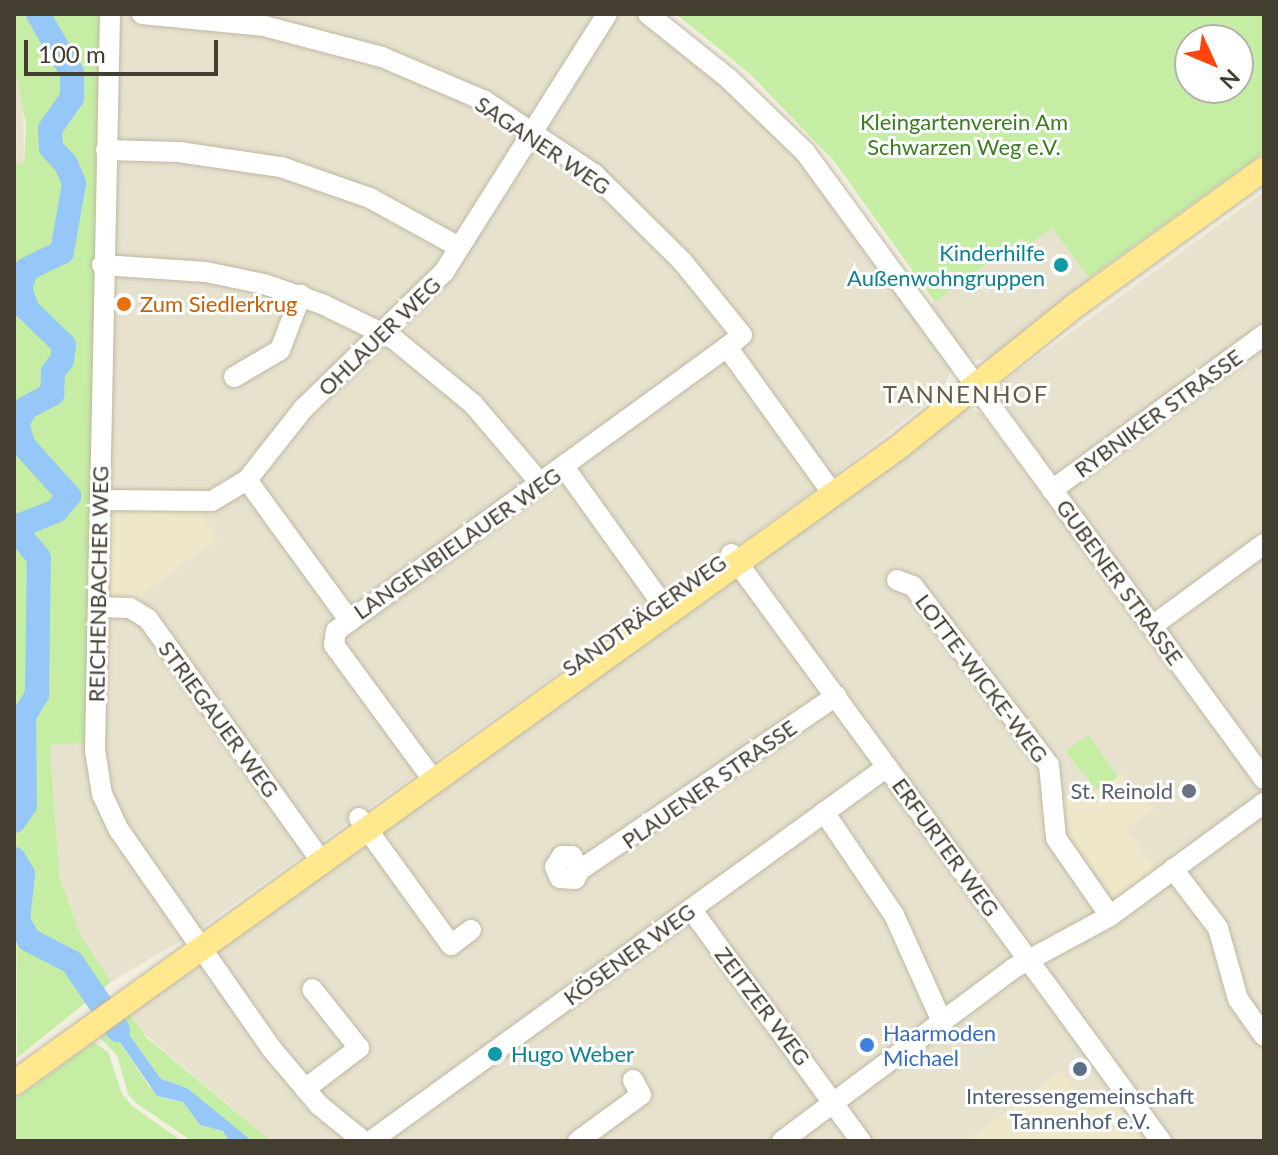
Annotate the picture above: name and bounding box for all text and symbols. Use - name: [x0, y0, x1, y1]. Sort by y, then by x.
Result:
- scale bar: [28, 24, 222, 74]
- north arrow: [1174, 24, 1254, 104]
- text: 100 m: [38, 39, 106, 68]
- text: N: [1215, 64, 1246, 95]
- street label: SAGANER WEG: [470, 90, 616, 200]
- park label: Kleingartenverein Am Schwarzen Weg e.V.: [860, 108, 1068, 160]
- place label: Kinderhilfe Außenwohngruppen: [847, 239, 1045, 290]
- marker: Kinderhilfe Außenwohngruppen: [1052, 256, 1070, 274]
- street label: OHLAUER WEG: [312, 271, 446, 401]
- place label: Zum Siedlerkrug: [140, 291, 297, 317]
- marker: Zum Siedlerkrug: [115, 295, 133, 313]
- street label: RYBNIKER STRASSE: [1069, 343, 1247, 483]
- district label: TANNENHOF: [883, 380, 1049, 408]
- street label: LANGENBIELAUER WEG: [348, 461, 566, 625]
- street label: REICHENBACHER WEG: [83, 465, 113, 703]
- street label: GUBENER STRASSE: [1051, 494, 1189, 670]
- street label: SANDTRÄGERWEG: [557, 549, 731, 681]
- street label: LOTTE-WICKE-WEG: [910, 589, 1054, 767]
- street label: STRIEGAUER WEG: [153, 636, 285, 802]
- street label: PLAUENER STRASSE: [617, 714, 801, 854]
- street label: ERFURTER WEG: [887, 773, 1005, 921]
- place label: St. Reinold: [1071, 778, 1173, 804]
- marker: St. Reinold: [1180, 782, 1198, 800]
- street label: KÖSENER WEG: [558, 897, 700, 1011]
- street label: ZEITZER WEG: [710, 941, 816, 1071]
- place label: Haarmoden Michael: [883, 1019, 996, 1070]
- marker: Haarmoden Michael: [858, 1036, 876, 1054]
- place label: Hugo Weber: [511, 1041, 634, 1067]
- marker: Hugo Weber: [486, 1045, 504, 1063]
- marker: Interessengemeinschaft Tannenhof e.V.: [1071, 1060, 1089, 1078]
- place label: Interessengemeinschaft Tannenhof e.V.: [966, 1082, 1194, 1134]

